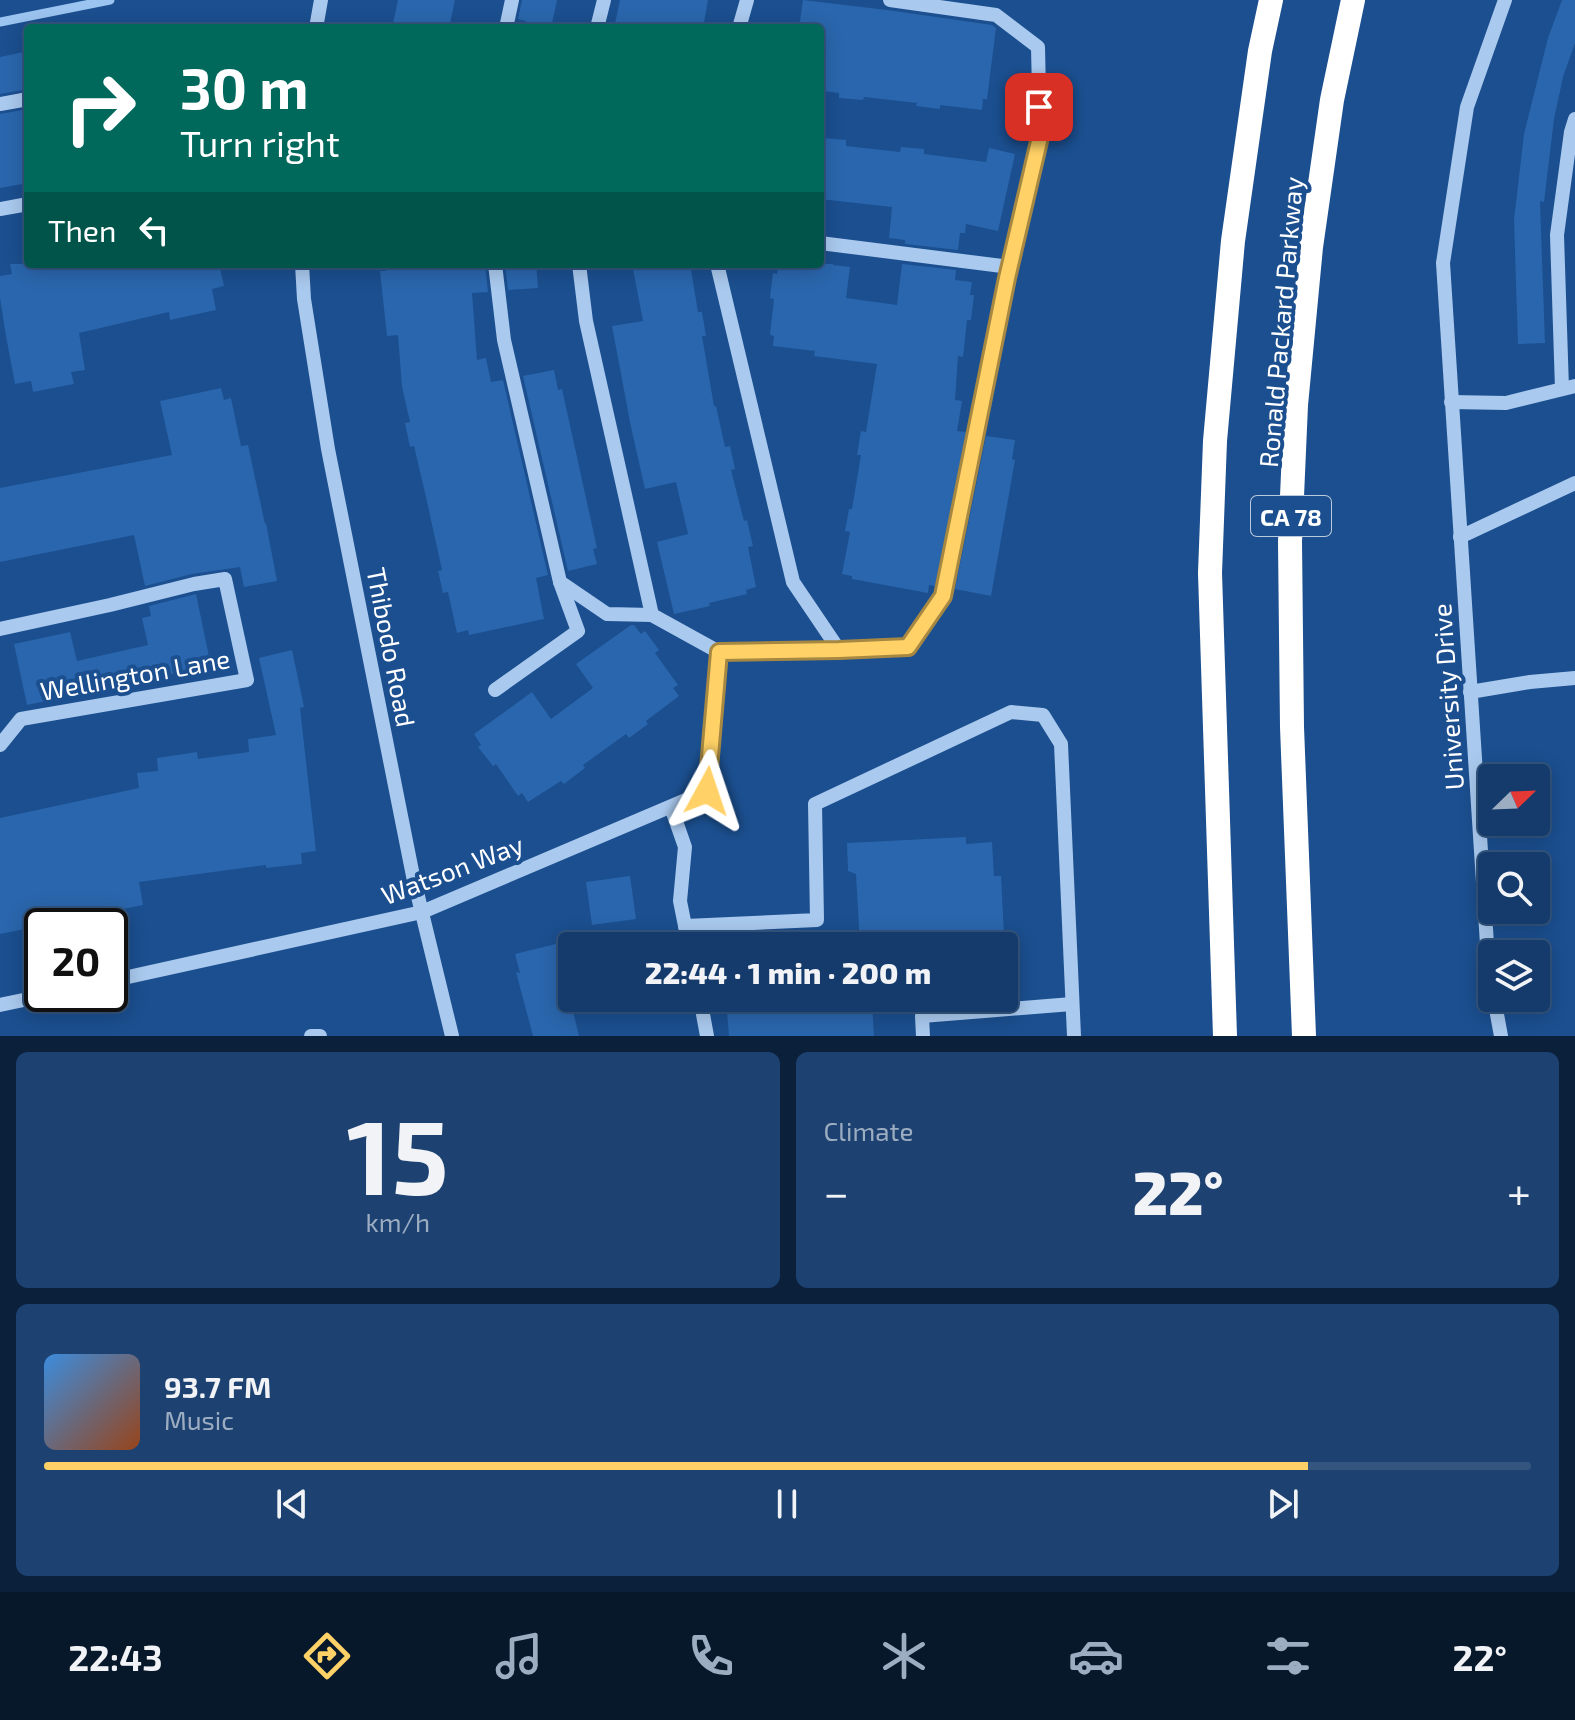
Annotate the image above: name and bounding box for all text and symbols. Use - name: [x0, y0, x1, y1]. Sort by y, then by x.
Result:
- text: 30 m: [180, 53, 309, 120]
- icon: right: [48, 56, 152, 160]
- pin: [1005, 73, 1073, 141]
- icon: arrive: [1017, 85, 1061, 129]
- text: Turn right: [180, 121, 340, 164]
- street label: Ronald Packard Parkway: [1252, 175, 1308, 469]
- icon: left: [132, 208, 176, 252]
- text: Then: [48, 212, 116, 248]
- road number: CA 78: [1251, 496, 1331, 536]
- street label: Thibodo Road: [361, 565, 423, 729]
- street label: University Drive: [1425, 603, 1469, 791]
- street label: Wellington Lane: [38, 642, 232, 706]
- position arrow: [665, 749, 749, 833]
- north arrow: [1478, 764, 1550, 836]
- map controls: [1478, 764, 1550, 1012]
- street label: Watson Way: [377, 828, 528, 910]
- button: search: [1478, 852, 1550, 924]
- speed limit sign: 20: [24, 908, 128, 1012]
- button: layers: [1478, 940, 1550, 1012]
- text: 22:44 · 1 min · 200 m: [645, 954, 931, 990]
- text: 15: [347, 1091, 449, 1216]
- text: Climate: [824, 1115, 913, 1146]
- text: 22°: [1133, 1155, 1223, 1227]
- text: −: [824, 1165, 849, 1218]
- text: +: [1507, 1165, 1531, 1218]
- text: km/h: [365, 1206, 430, 1237]
- text: 93.7 FM: [164, 1368, 272, 1404]
- text: Music: [164, 1404, 234, 1435]
- icon: previous: [270, 1482, 314, 1526]
- icon: pause: [765, 1482, 809, 1526]
- icon: next: [1261, 1482, 1305, 1526]
- icon: directions: [299, 1628, 355, 1684]
- icon: music: [491, 1628, 547, 1684]
- icon: phone: [683, 1628, 739, 1684]
- icon: climate: [876, 1628, 932, 1684]
- icon: car: [1068, 1628, 1124, 1684]
- icon: filters: [1260, 1628, 1316, 1684]
- text: 22:43: [68, 1635, 163, 1678]
- text: 22°: [1453, 1635, 1507, 1678]

